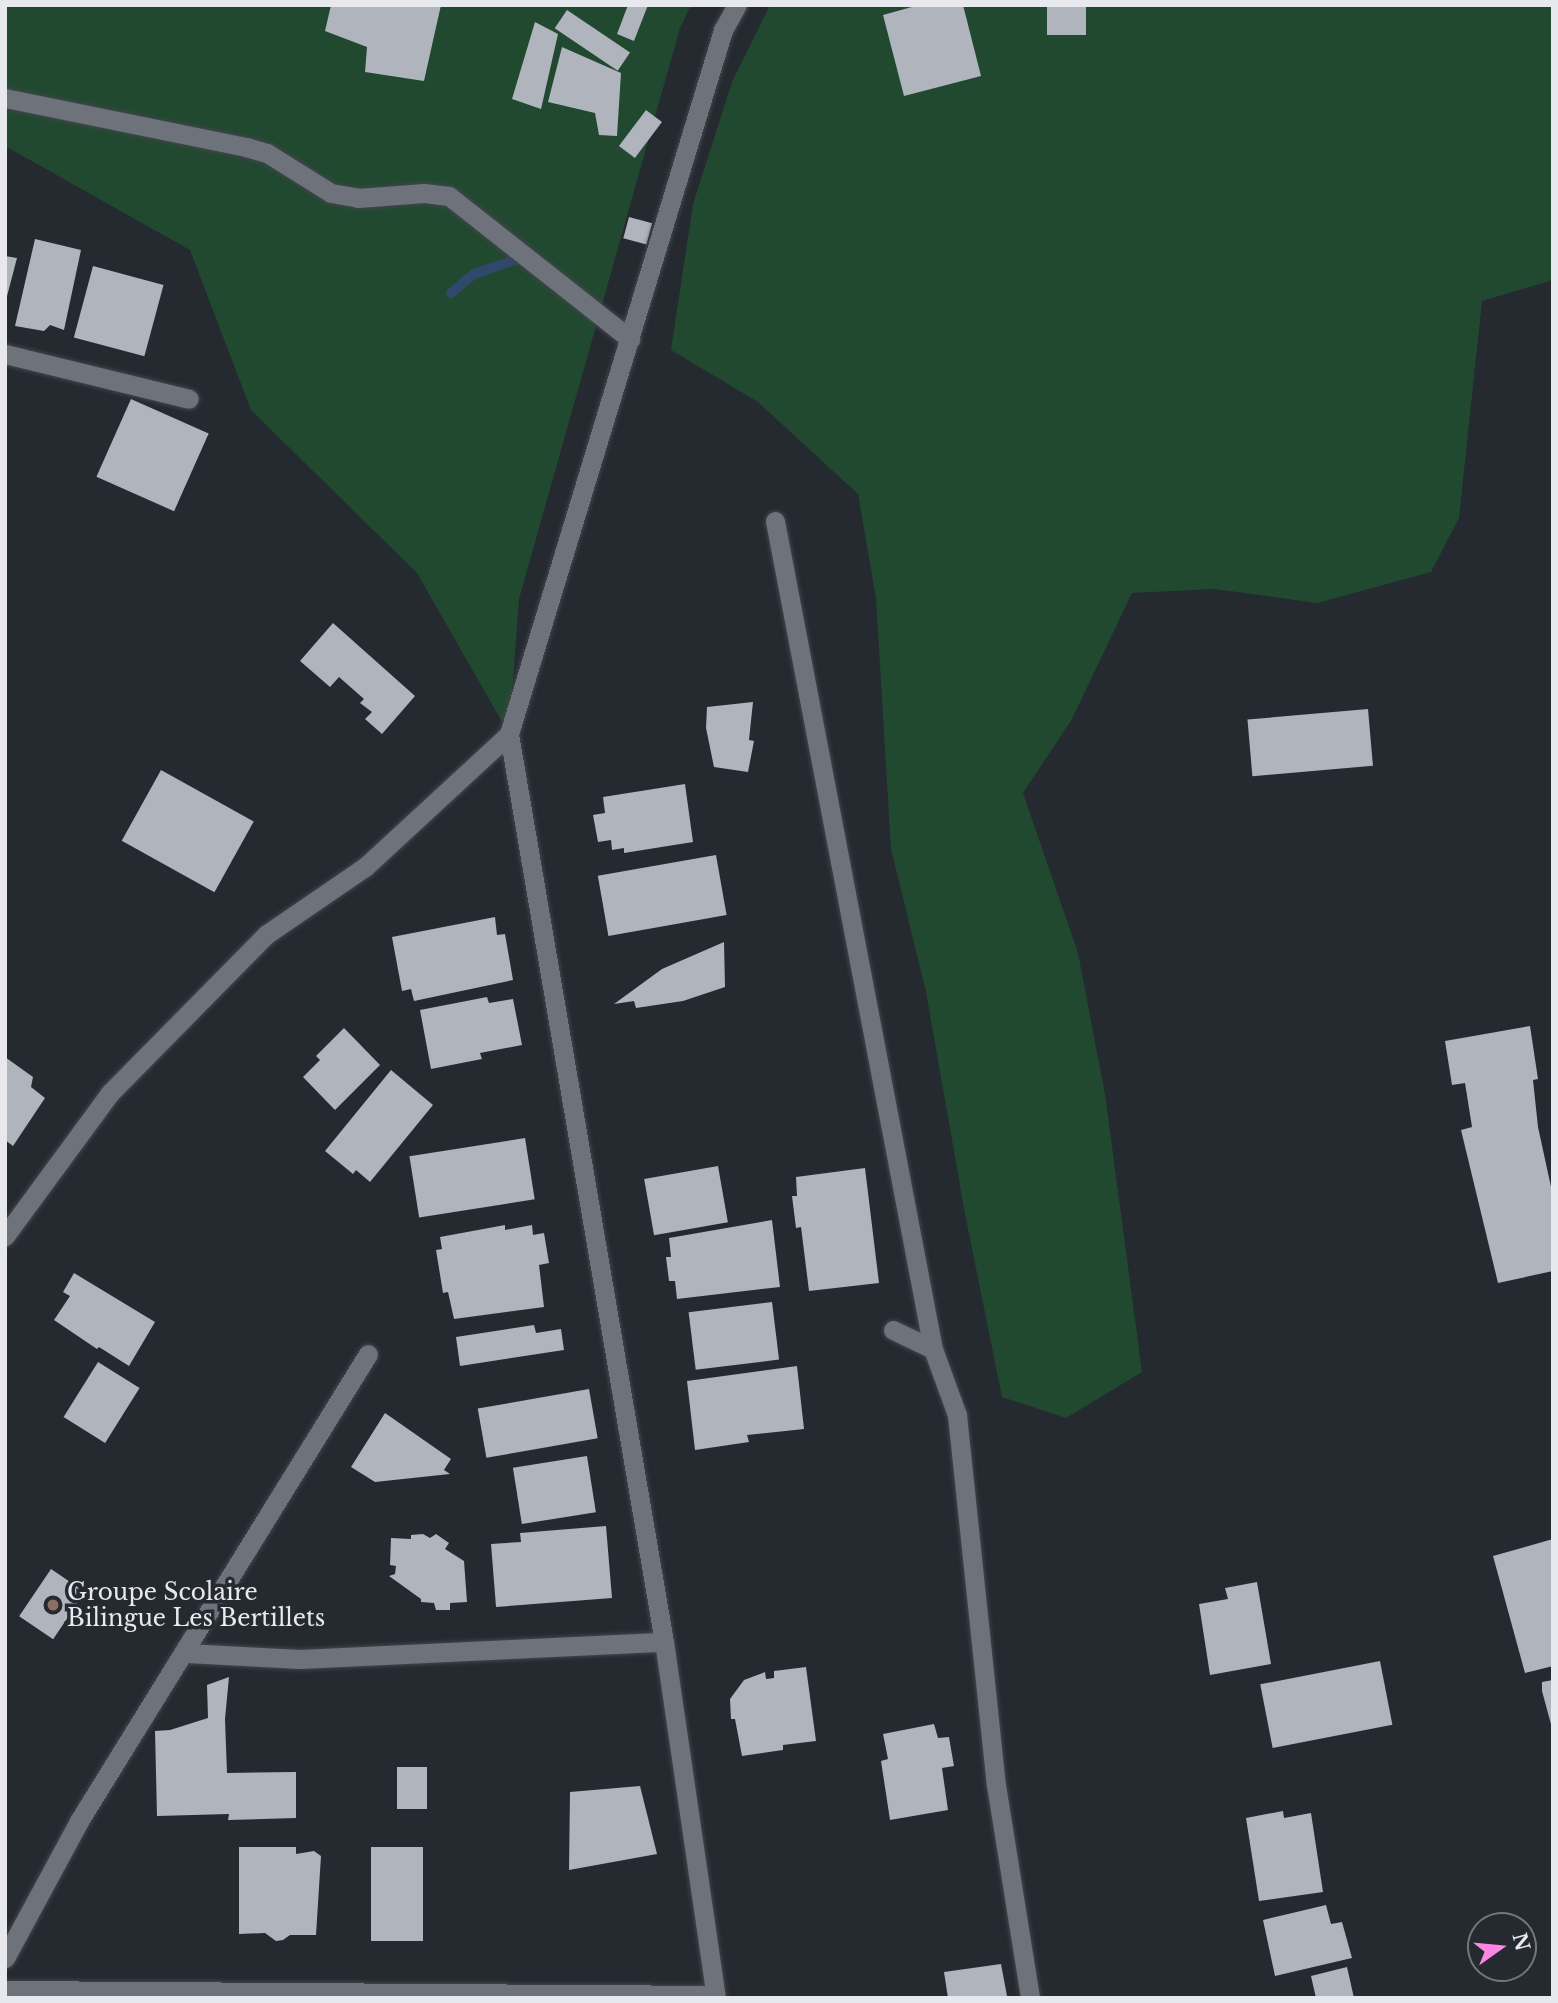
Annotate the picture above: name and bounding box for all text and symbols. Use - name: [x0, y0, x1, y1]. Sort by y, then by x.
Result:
- place label: Groupe Scolaire Bilingue Les Bertillets: [67, 1578, 325, 1632]
- marker: Groupe Scolaire Bilingue Les Bertillets: [45, 1597, 61, 1613]
- north arrow: [1467, 1912, 1537, 1982]
- text: N: [1507, 1930, 1534, 1954]

